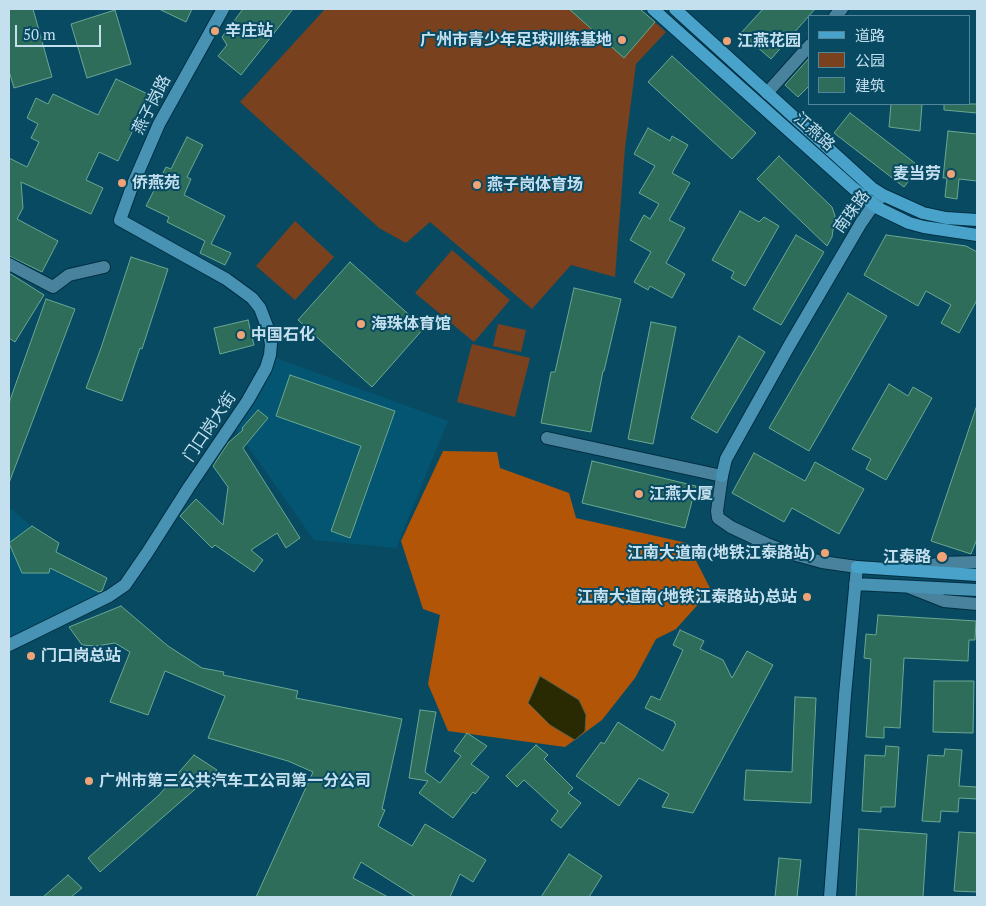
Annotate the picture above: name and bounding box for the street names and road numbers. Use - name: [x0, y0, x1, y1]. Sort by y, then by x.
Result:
- street label: 燕子岗路: [129, 72, 175, 138]
- street label: 江燕路: [790, 109, 838, 155]
- street label: 南珠路: [830, 187, 874, 237]
- street label: 门口岗大街: [180, 388, 240, 466]

